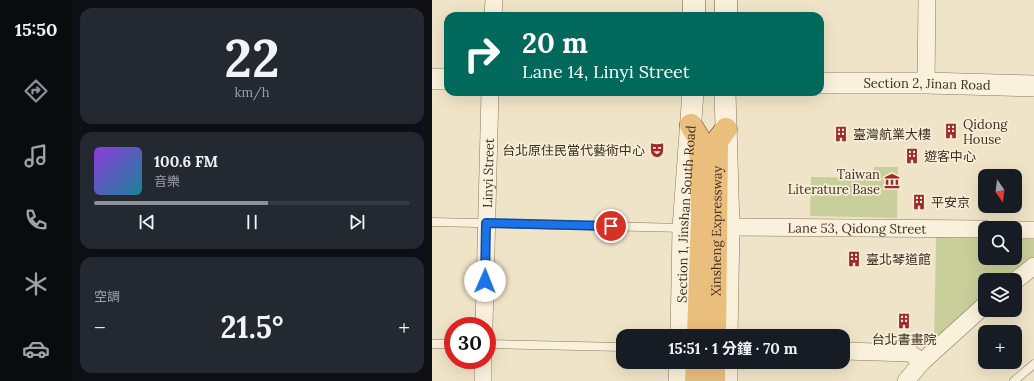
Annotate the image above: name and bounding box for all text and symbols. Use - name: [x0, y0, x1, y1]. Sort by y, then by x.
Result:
- text: 15:50: [15, 18, 57, 41]
- text: 22: [224, 25, 280, 91]
- text: 20 m: [522, 25, 588, 61]
- icon: right: [456, 28, 508, 80]
- text: Lane 14, Linyi Street: [522, 60, 690, 83]
- street label: Section 2, Jinan Road: [863, 74, 991, 93]
- icon: directions: [22, 77, 50, 105]
- text: km/h: [234, 84, 270, 101]
- place label: Qidong House: [963, 116, 1008, 148]
- building icon: Qidong House: [942, 122, 960, 140]
- street label: Section 1, Jinshan South Road: [673, 125, 699, 303]
- building icon: 臺灣航業大樓: [832, 125, 850, 143]
- place label: 臺灣航業大樓: [853, 126, 931, 143]
- street label: Linyi Street: [479, 138, 497, 208]
- theatre icon: 台北原住民當代藝術中心: [648, 141, 666, 159]
- icon: music: [22, 142, 50, 170]
- place label: 台北原住民當代藝術中心: [502, 142, 645, 159]
- building icon: 遊客中心: [903, 147, 921, 165]
- place label: 遊客中心: [924, 148, 976, 165]
- text: 100.6 FM: [154, 152, 218, 171]
- street label: Xinsheng Expressway: [707, 166, 725, 296]
- place label: Taiwan Literature Base: [788, 166, 880, 198]
- north arrow: [978, 169, 1022, 213]
- map controls: [978, 169, 1022, 369]
- museum icon: Taiwan Literature Base: [883, 172, 901, 190]
- text: 音樂: [154, 173, 180, 190]
- building icon: 平安京: [910, 193, 928, 211]
- place label: 平安京: [931, 194, 970, 211]
- icon: phone: [22, 206, 50, 234]
- pin: [594, 209, 628, 243]
- icon: previous: [136, 211, 158, 233]
- icon: pause: [241, 211, 263, 233]
- icon: next: [346, 211, 368, 233]
- icon: arrive: [600, 215, 622, 237]
- street label: Lane 53, Qidong Street: [788, 219, 926, 237]
- button: search: [978, 221, 1022, 265]
- building icon: 臺北琴道館: [845, 250, 863, 268]
- place label: 臺北琴道館: [866, 251, 931, 268]
- position arrow: [464, 260, 506, 302]
- icon: climate: [22, 270, 50, 298]
- button: layers: [978, 273, 1022, 317]
- text: 空調: [94, 288, 120, 305]
- text: 21.5°: [221, 308, 283, 346]
- building icon: 台北書畫院: [895, 312, 913, 330]
- text: −: [94, 313, 106, 341]
- text: +: [398, 313, 410, 341]
- speed limit sign: 30: [444, 317, 496, 369]
- button: +: [978, 325, 1022, 369]
- place label: 台北書畫院: [871, 331, 937, 348]
- icon: car: [22, 335, 50, 363]
- text: 15:51 · 1 分鐘 · 70 m: [668, 339, 798, 358]

